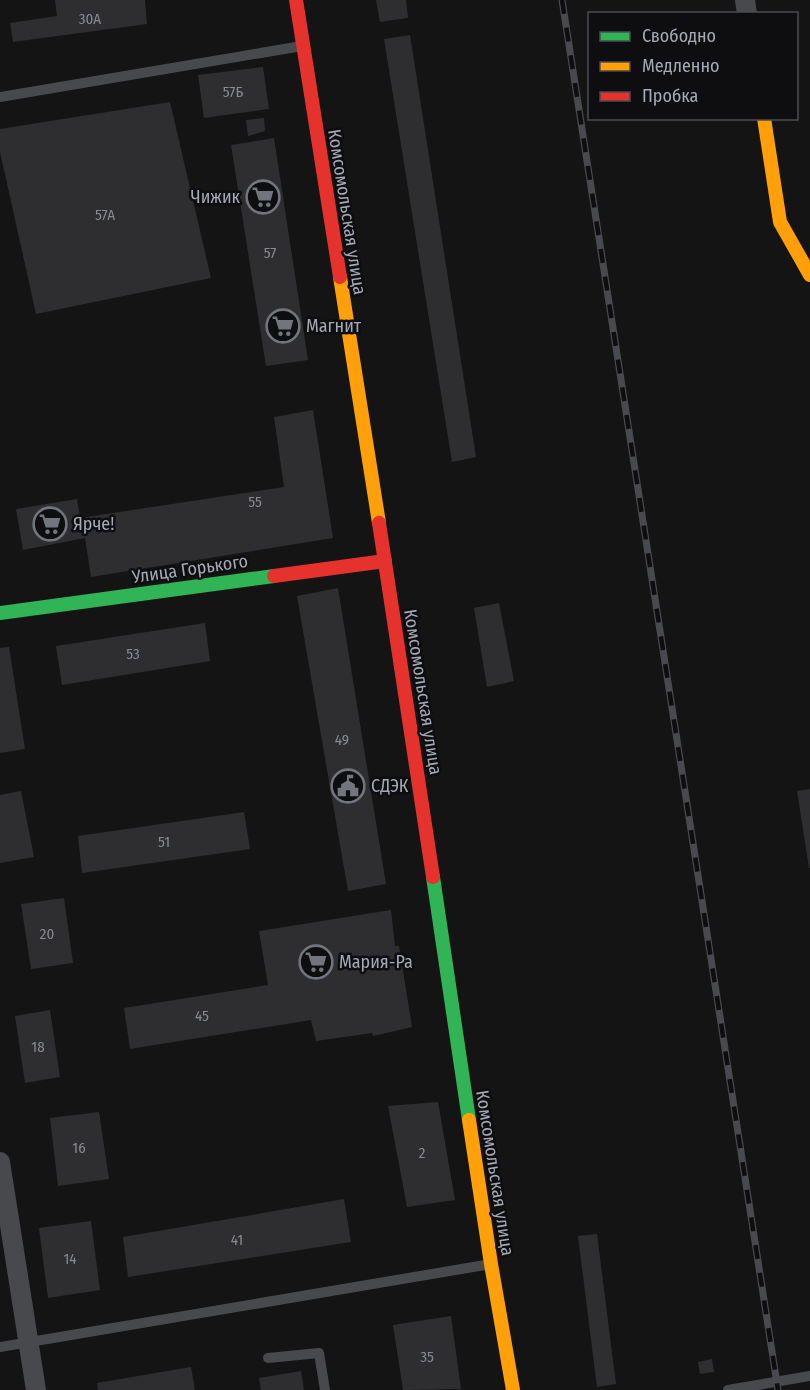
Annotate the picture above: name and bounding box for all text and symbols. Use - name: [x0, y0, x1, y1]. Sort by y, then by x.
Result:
- house number: 30А: [79, 10, 101, 28]
- legend: [588, 12, 798, 120]
- text: Свободно: [642, 25, 716, 47]
- text: Медленно: [642, 55, 720, 77]
- house number: 57Б: [223, 83, 243, 101]
- text: Пробка: [642, 85, 698, 107]
- street label: Комсомольская улица: [323, 128, 371, 297]
- supermarket icon: Чижик: [245, 179, 281, 215]
- place label: Чижик: [191, 186, 241, 208]
- house number: 57А: [95, 206, 115, 224]
- house number: 57: [264, 244, 276, 262]
- supermarket icon: Магнит: [265, 308, 301, 344]
- place label: Магнит: [306, 315, 362, 337]
- house number: 55: [248, 493, 262, 511]
- supermarket icon: Ярче!: [32, 506, 68, 542]
- place label: Ярче!: [73, 513, 114, 535]
- street label: Улица Горького: [130, 550, 249, 588]
- street label: Комсомольская улица: [399, 608, 447, 777]
- house number: 53: [126, 645, 140, 663]
- house number: 49: [335, 731, 349, 749]
- public building icon: СДЭК: [330, 768, 366, 804]
- place label: СДЭК: [371, 775, 409, 797]
- house number: 51: [158, 833, 170, 851]
- house number: 20: [40, 925, 54, 943]
- supermarket icon: Мария-Ра: [298, 944, 334, 980]
- place label: Мария-Ра: [339, 951, 413, 973]
- house number: 45: [195, 1007, 209, 1025]
- house number: 18: [31, 1038, 45, 1056]
- street label: Комсомольская улица: [471, 1089, 519, 1258]
- house number: 16: [72, 1139, 86, 1157]
- house number: 2: [419, 1144, 426, 1162]
- house number: 41: [231, 1231, 243, 1249]
- house number: 14: [63, 1250, 77, 1268]
- house number: 35: [420, 1348, 434, 1366]

